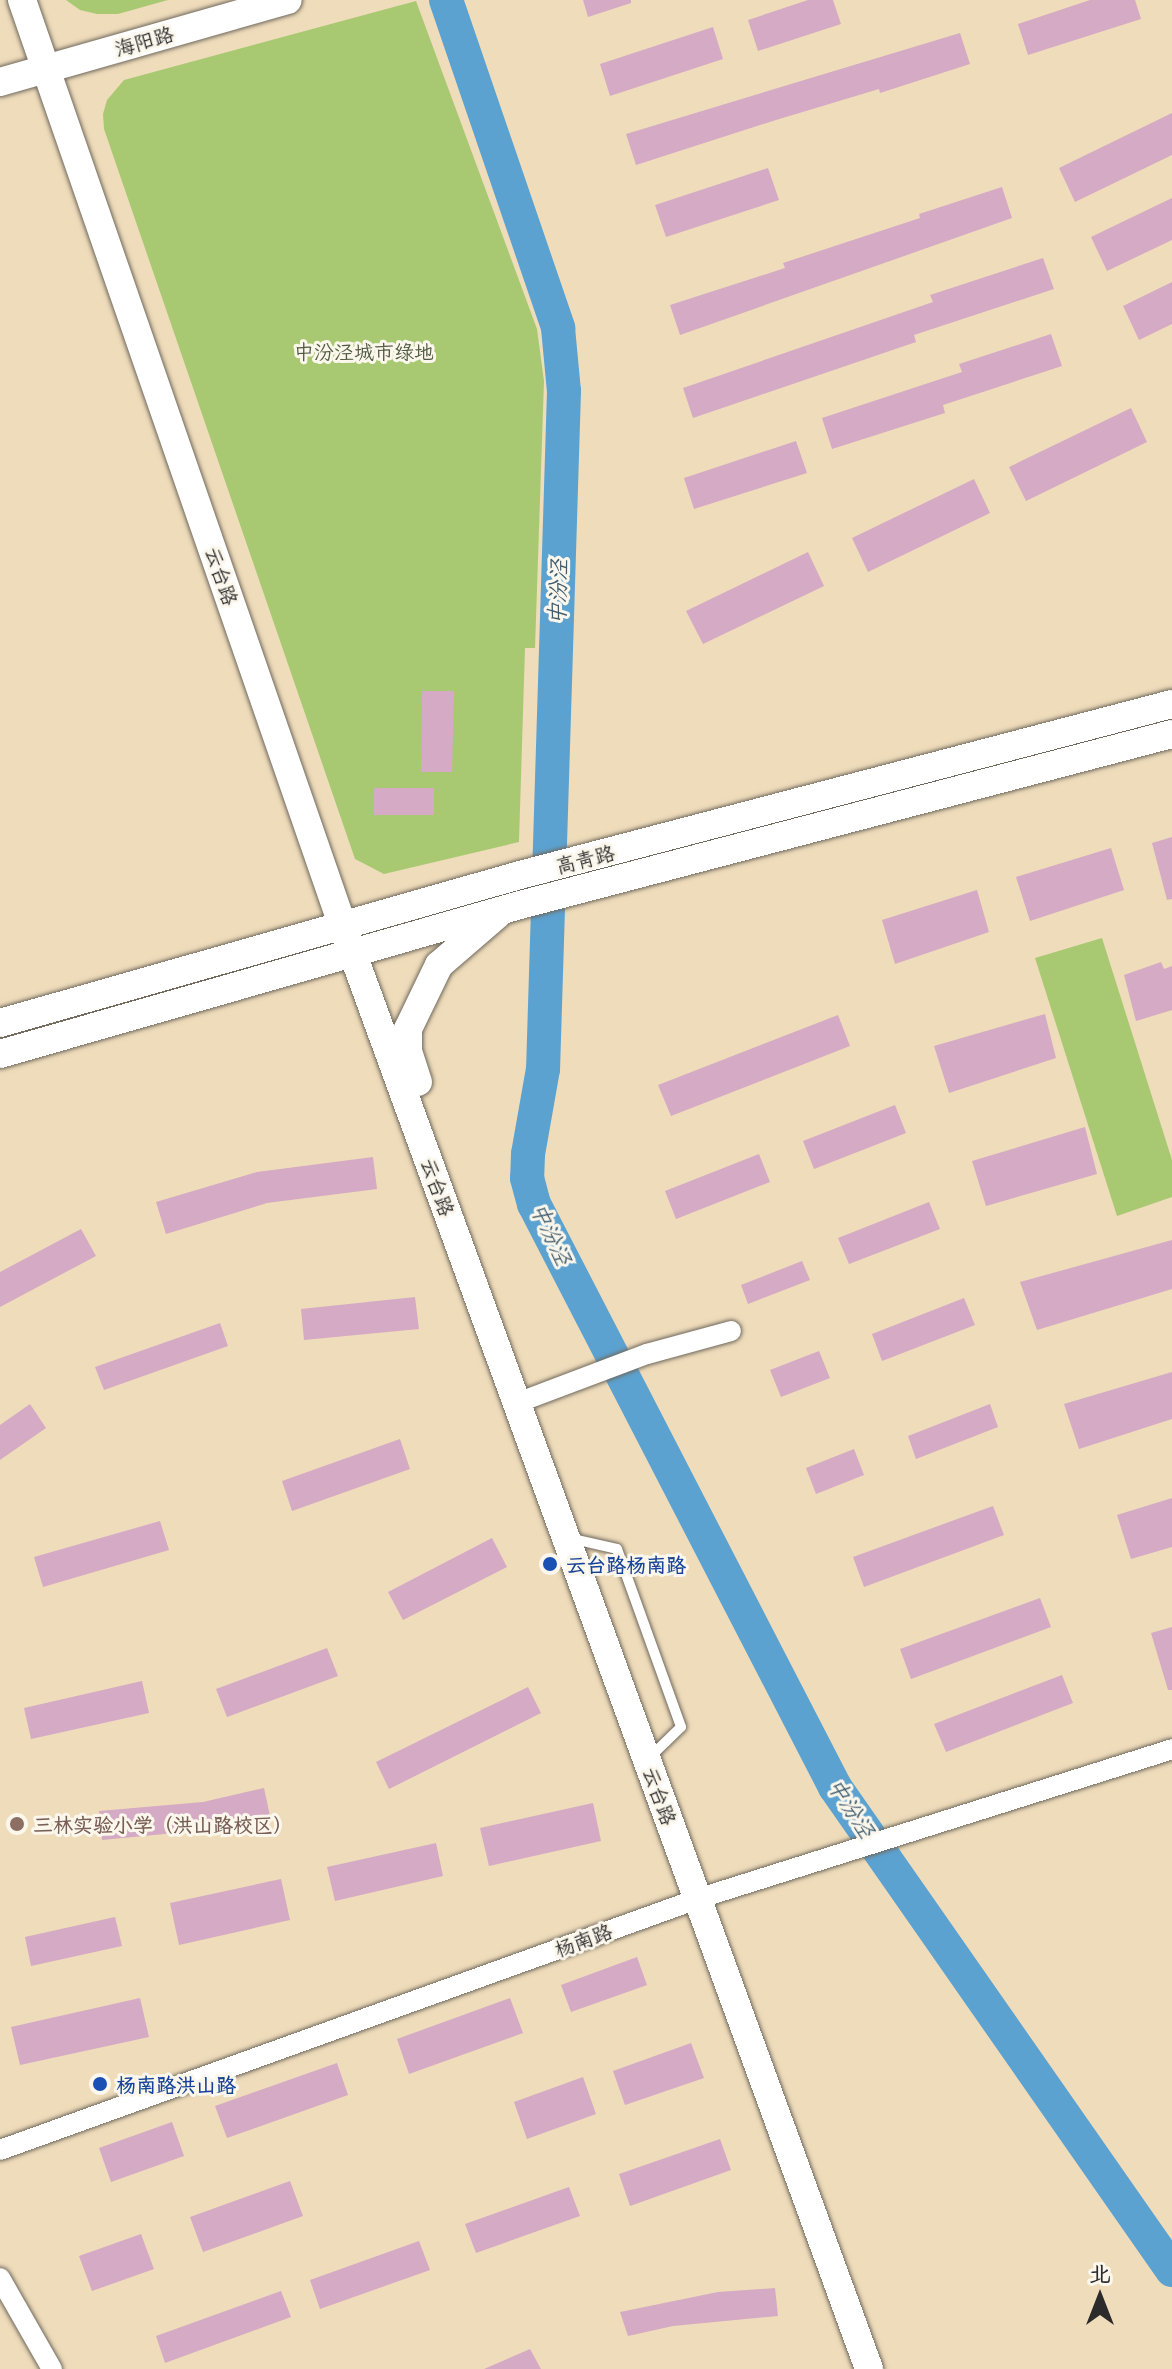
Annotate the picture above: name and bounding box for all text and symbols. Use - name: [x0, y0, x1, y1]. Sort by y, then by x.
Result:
- street label: 海阳路: [112, 21, 176, 61]
- park label: 中汾泾城市绿地: [294, 339, 434, 363]
- street label: 云台路: [201, 544, 243, 608]
- water label: 中汾泾: [544, 559, 572, 625]
- street label: 高青路: [553, 840, 617, 878]
- street label: 云台路: [416, 1155, 460, 1219]
- water label: 中汾泾: [525, 1199, 577, 1269]
- place label: 云台路杨南路: [566, 1552, 686, 1576]
- marker: 云台路杨南路: [541, 1555, 559, 1573]
- street label: 云台路: [638, 1764, 682, 1828]
- water label: 中汾泾: [822, 1773, 880, 1843]
- place label: 三林实验小学（洪山路校区）: [33, 1812, 293, 1836]
- marker: 三林实验小学（洪山路校区）: [8, 1815, 26, 1833]
- street label: 杨南路: [551, 1918, 615, 1962]
- place label: 杨南路洪山路: [116, 2072, 236, 2096]
- marker: 杨南路洪山路: [91, 2075, 109, 2093]
- north arrow: [1060, 2257, 1140, 2337]
- text: 北: [1089, 2259, 1111, 2287]

